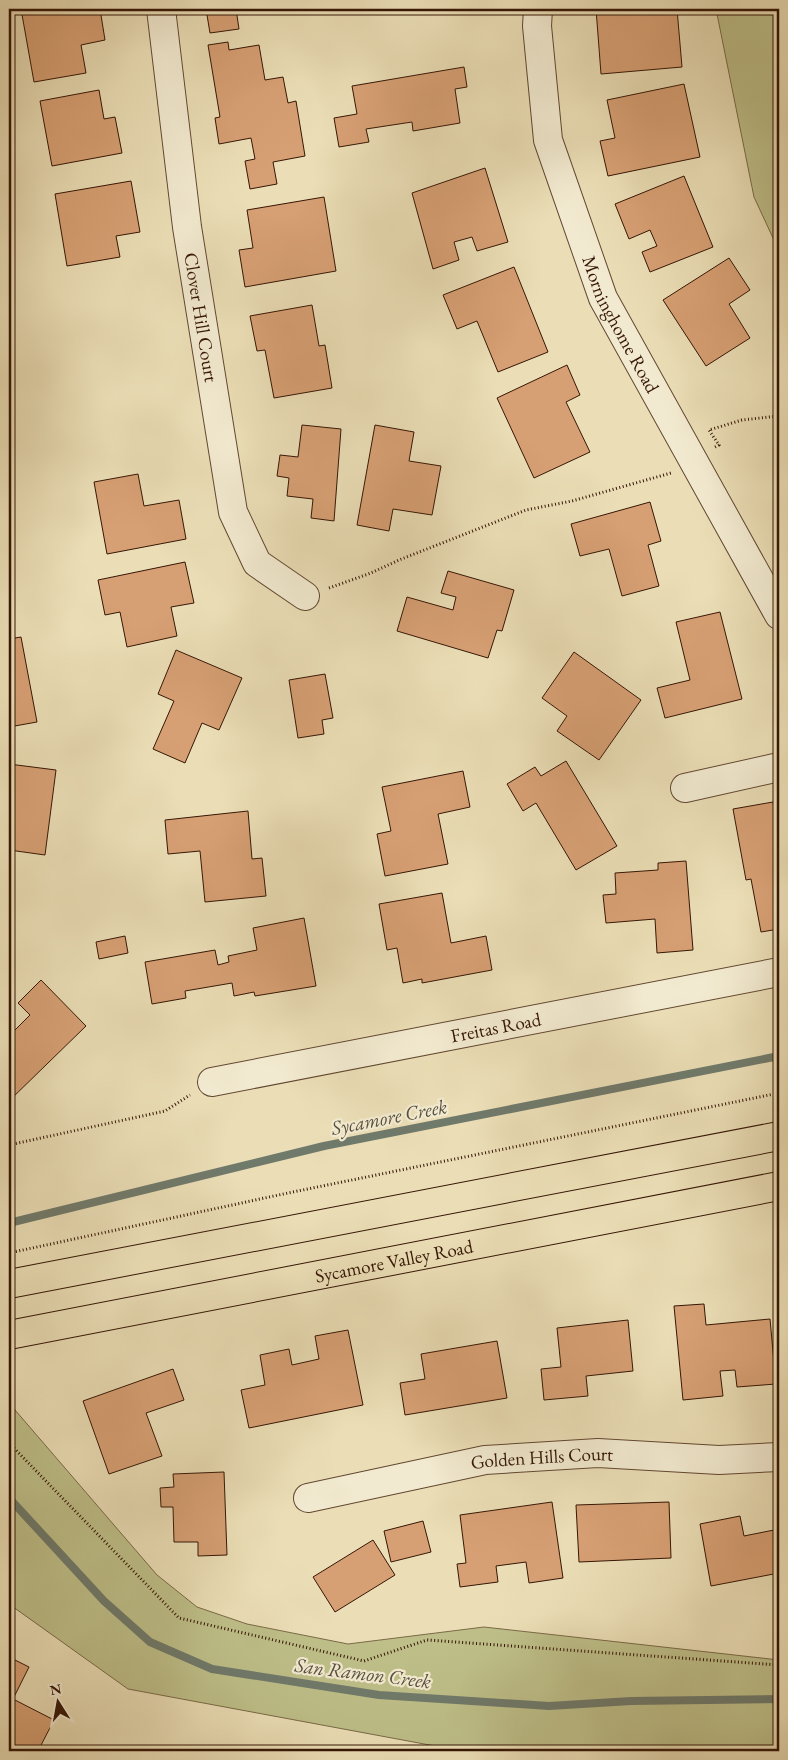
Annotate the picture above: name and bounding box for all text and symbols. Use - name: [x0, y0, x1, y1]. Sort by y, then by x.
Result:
- street label: Clover Hill Court: [179, 251, 224, 384]
- street label: Morninghome Road: [577, 252, 666, 397]
- street label: Freitas Road: [448, 1006, 543, 1048]
- water label: Sycamore Creek: [328, 1093, 449, 1141]
- street label: Sycamore Valley Road: [313, 1233, 475, 1288]
- street label: Golden Hills Court: [468, 1440, 614, 1475]
- water label: San Ramon Creek: [293, 1652, 432, 1694]
- north arrow: [32, 1678, 82, 1728]
- text: N: [48, 1679, 63, 1699]

